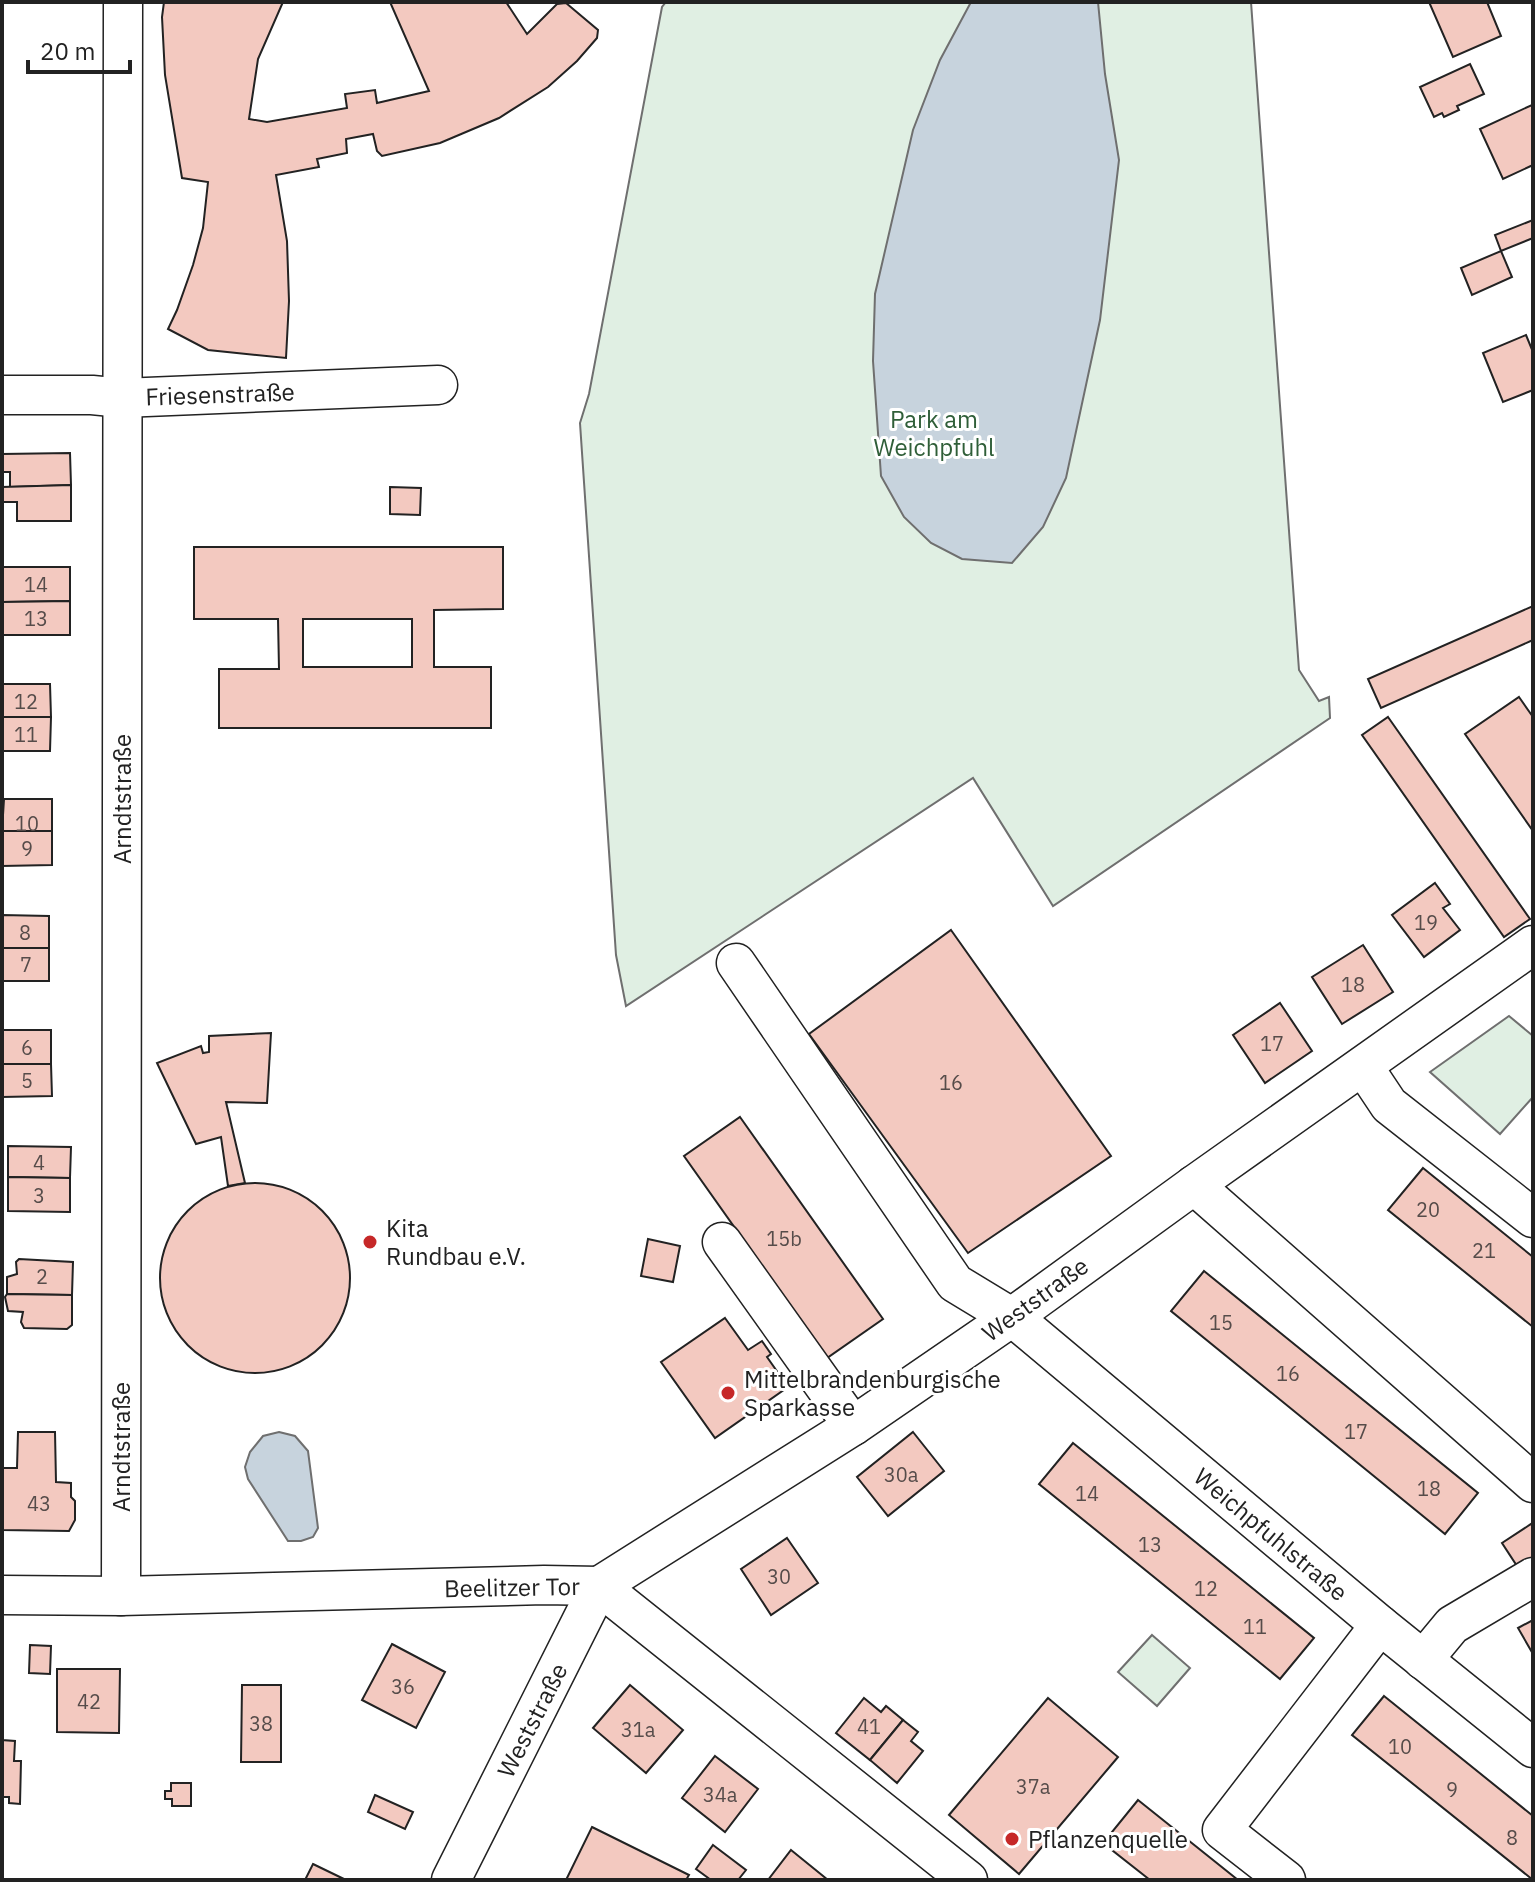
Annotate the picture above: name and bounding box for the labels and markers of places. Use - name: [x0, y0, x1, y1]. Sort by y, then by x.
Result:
- place label: Kita Rundbau e.V.: [386, 1212, 526, 1272]
- marker: Kita Rundbau e.V.: [361, 1233, 379, 1251]
- place label: Mittelbrandenburgische Sparkasse: [744, 1363, 1001, 1423]
- marker: Mittelbrandenburgische Sparkasse: [719, 1384, 737, 1402]
- place label: Pflanzenquelle: [1028, 1823, 1188, 1855]
- marker: Pflanzenquelle: [1003, 1830, 1021, 1848]

